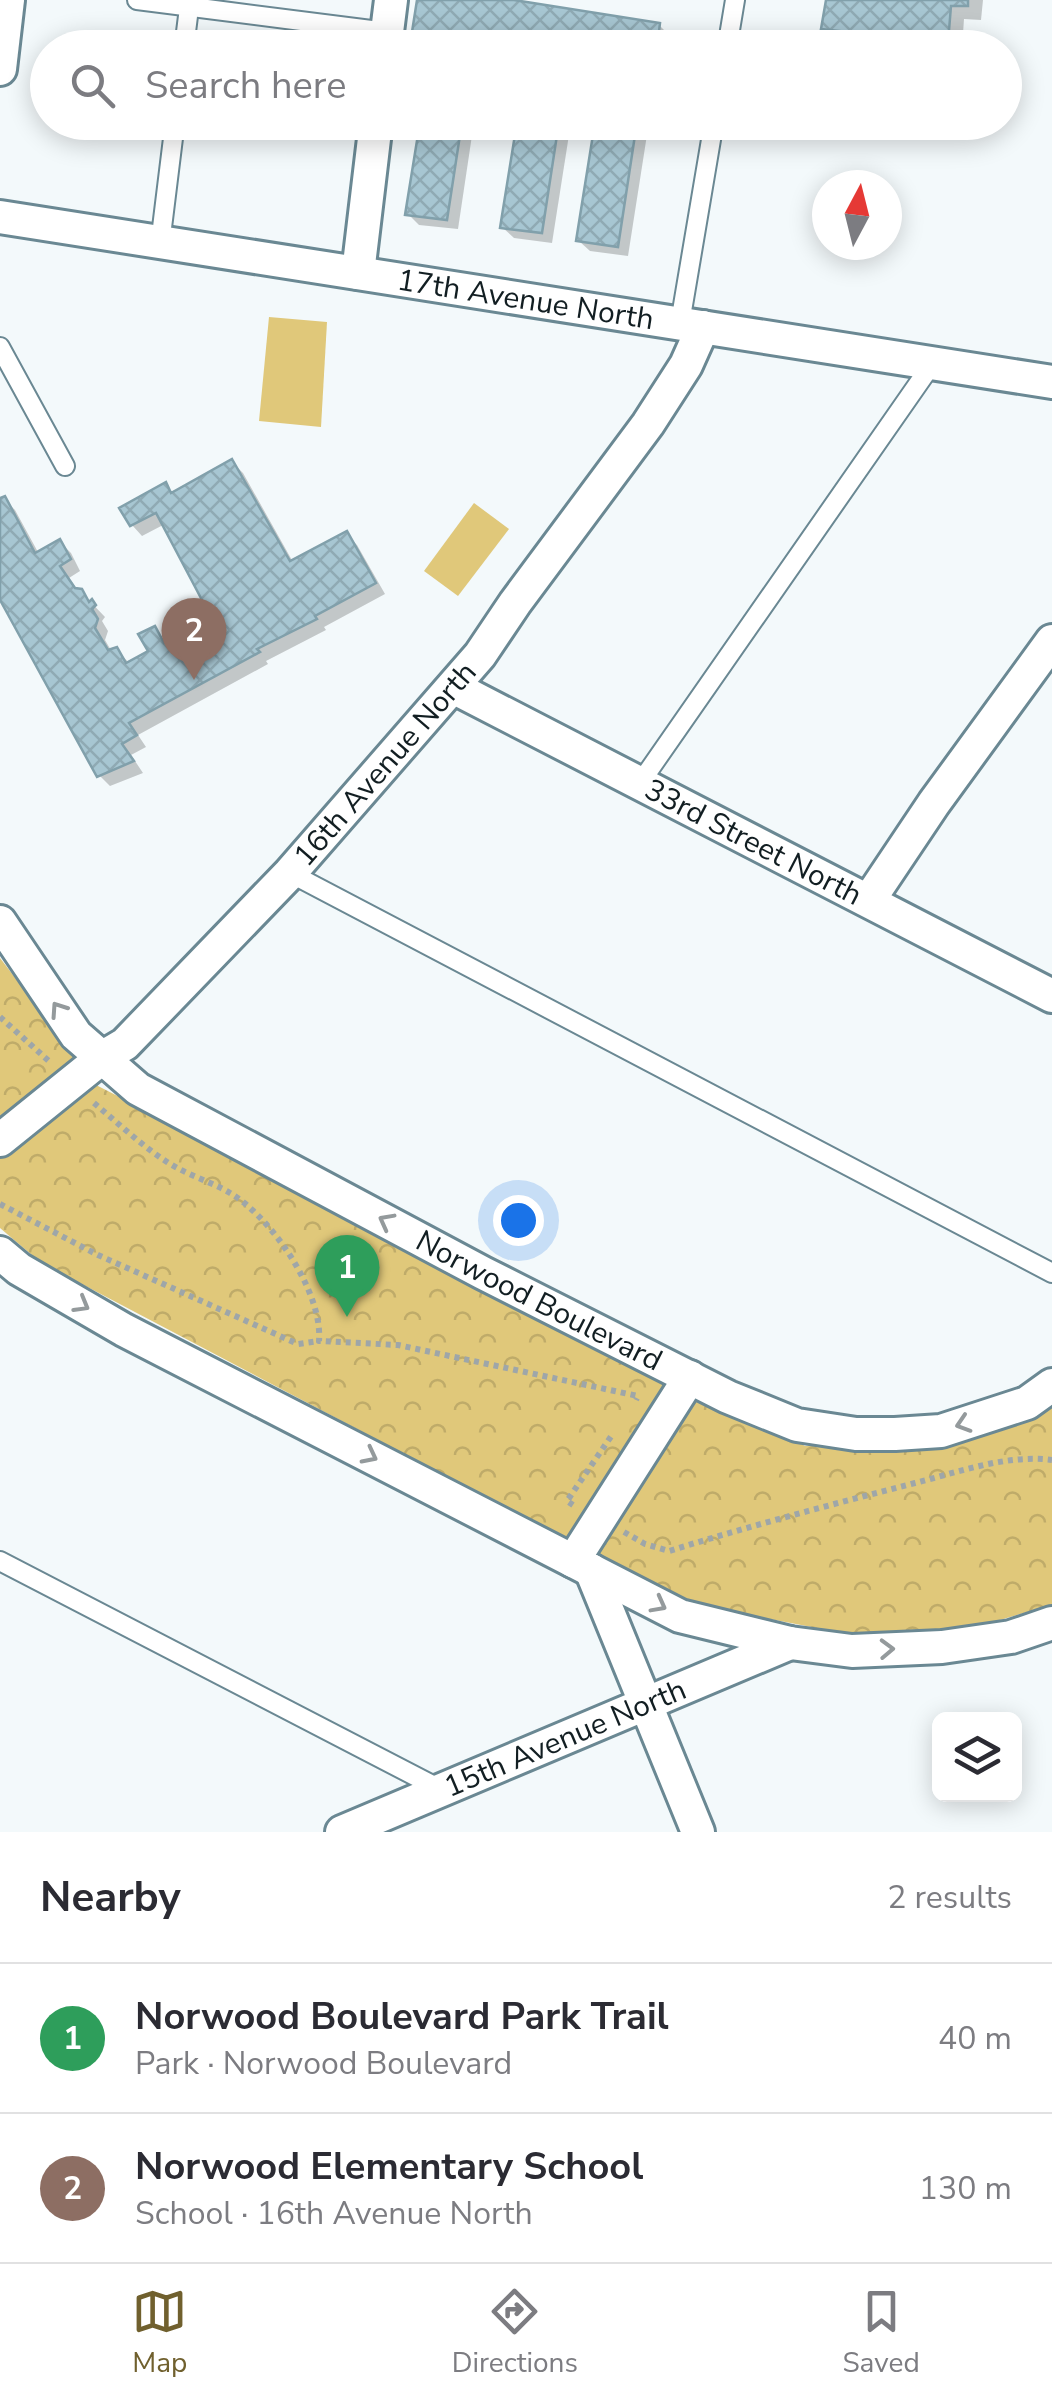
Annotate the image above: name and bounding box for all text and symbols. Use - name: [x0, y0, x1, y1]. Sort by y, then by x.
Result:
- search box: [30, 30, 1022, 140]
- icon: search: [65, 58, 120, 113]
- text: Search here: [145, 60, 346, 111]
- north arrow: [812, 170, 902, 260]
- street label: 17th Avenue North: [394, 259, 657, 340]
- pin: 2: [162, 598, 226, 680]
- street label: 16th Avenue North: [284, 653, 486, 875]
- street label: 33rd Street North: [638, 769, 869, 915]
- one-way arrow: [52, 1001, 70, 1020]
- your location: [493, 1195, 544, 1246]
- one-way arrow: [378, 1214, 396, 1233]
- street label: Norwood Boulevard: [409, 1220, 669, 1381]
- pin: 1: [314, 1234, 380, 1317]
- one-way arrow: [71, 1293, 89, 1313]
- one-way arrow: [956, 1412, 973, 1432]
- one-way arrow: [359, 1444, 377, 1463]
- one-way arrow: [648, 1593, 666, 1612]
- one-way arrow: [880, 1639, 896, 1660]
- street label: 15th Avenue North: [438, 1669, 692, 1807]
- map controls: [932, 1712, 1022, 1802]
- button: layers: [932, 1712, 1022, 1802]
- text: Nearby: [40, 1869, 181, 1926]
- text: 2 results: [887, 1876, 1012, 1919]
- text: Norwood Boulevard Park Trail: [135, 1991, 669, 2042]
- text: 1: [63, 2017, 82, 2060]
- text: 40 m: [938, 2017, 1012, 2060]
- text: Park · Norwood Boulevard: [135, 2042, 512, 2085]
- text: Norwood Elementary School: [135, 2141, 643, 2192]
- text: 2: [63, 2167, 82, 2210]
- text: 130 m: [919, 2167, 1012, 2210]
- text: School · 16th Avenue North: [135, 2192, 533, 2235]
- tab: Map: [132, 2284, 187, 2382]
- tab: Directions: [452, 2284, 578, 2382]
- tab: Saved: [842, 2284, 920, 2382]

